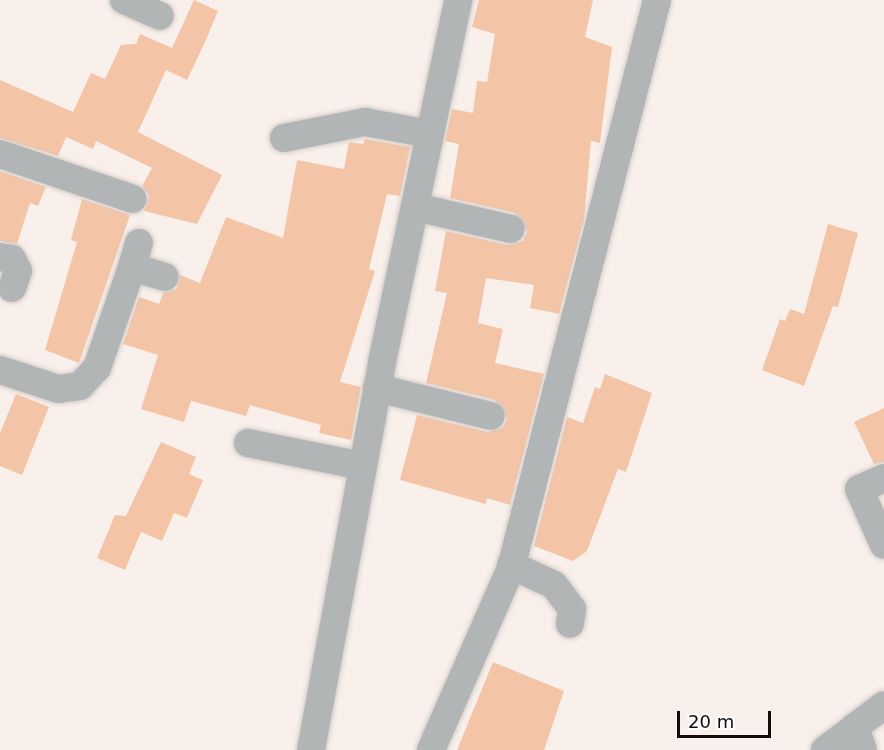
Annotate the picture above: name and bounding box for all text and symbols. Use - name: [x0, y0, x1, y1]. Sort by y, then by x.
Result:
- scale bar: [680, 699, 774, 737]
- text: 20 m: [688, 711, 734, 732]

